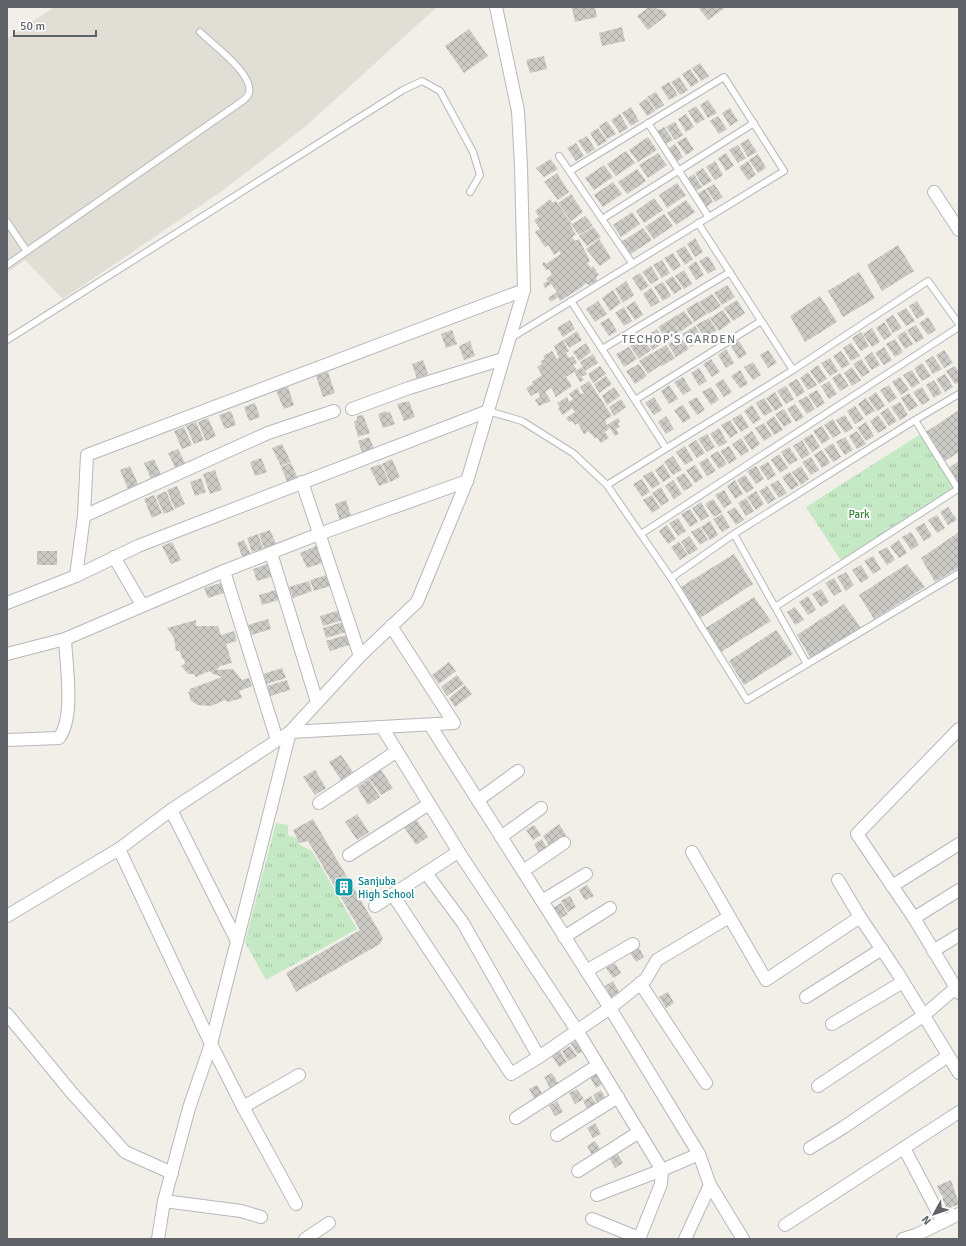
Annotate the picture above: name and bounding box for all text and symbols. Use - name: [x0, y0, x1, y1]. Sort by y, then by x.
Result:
- scale bar: [14, 12, 96, 38]
- text: 50 m: [20, 19, 45, 34]
- district label: TECHOP'S GARDEN: [622, 332, 736, 347]
- park label: Park: [848, 508, 870, 521]
- place label: Sanjuba High School: [358, 875, 415, 901]
- building icon: Sanjuba High School: [333, 876, 355, 898]
- north arrow: [914, 1194, 954, 1234]
- text: N: [919, 1213, 934, 1227]

